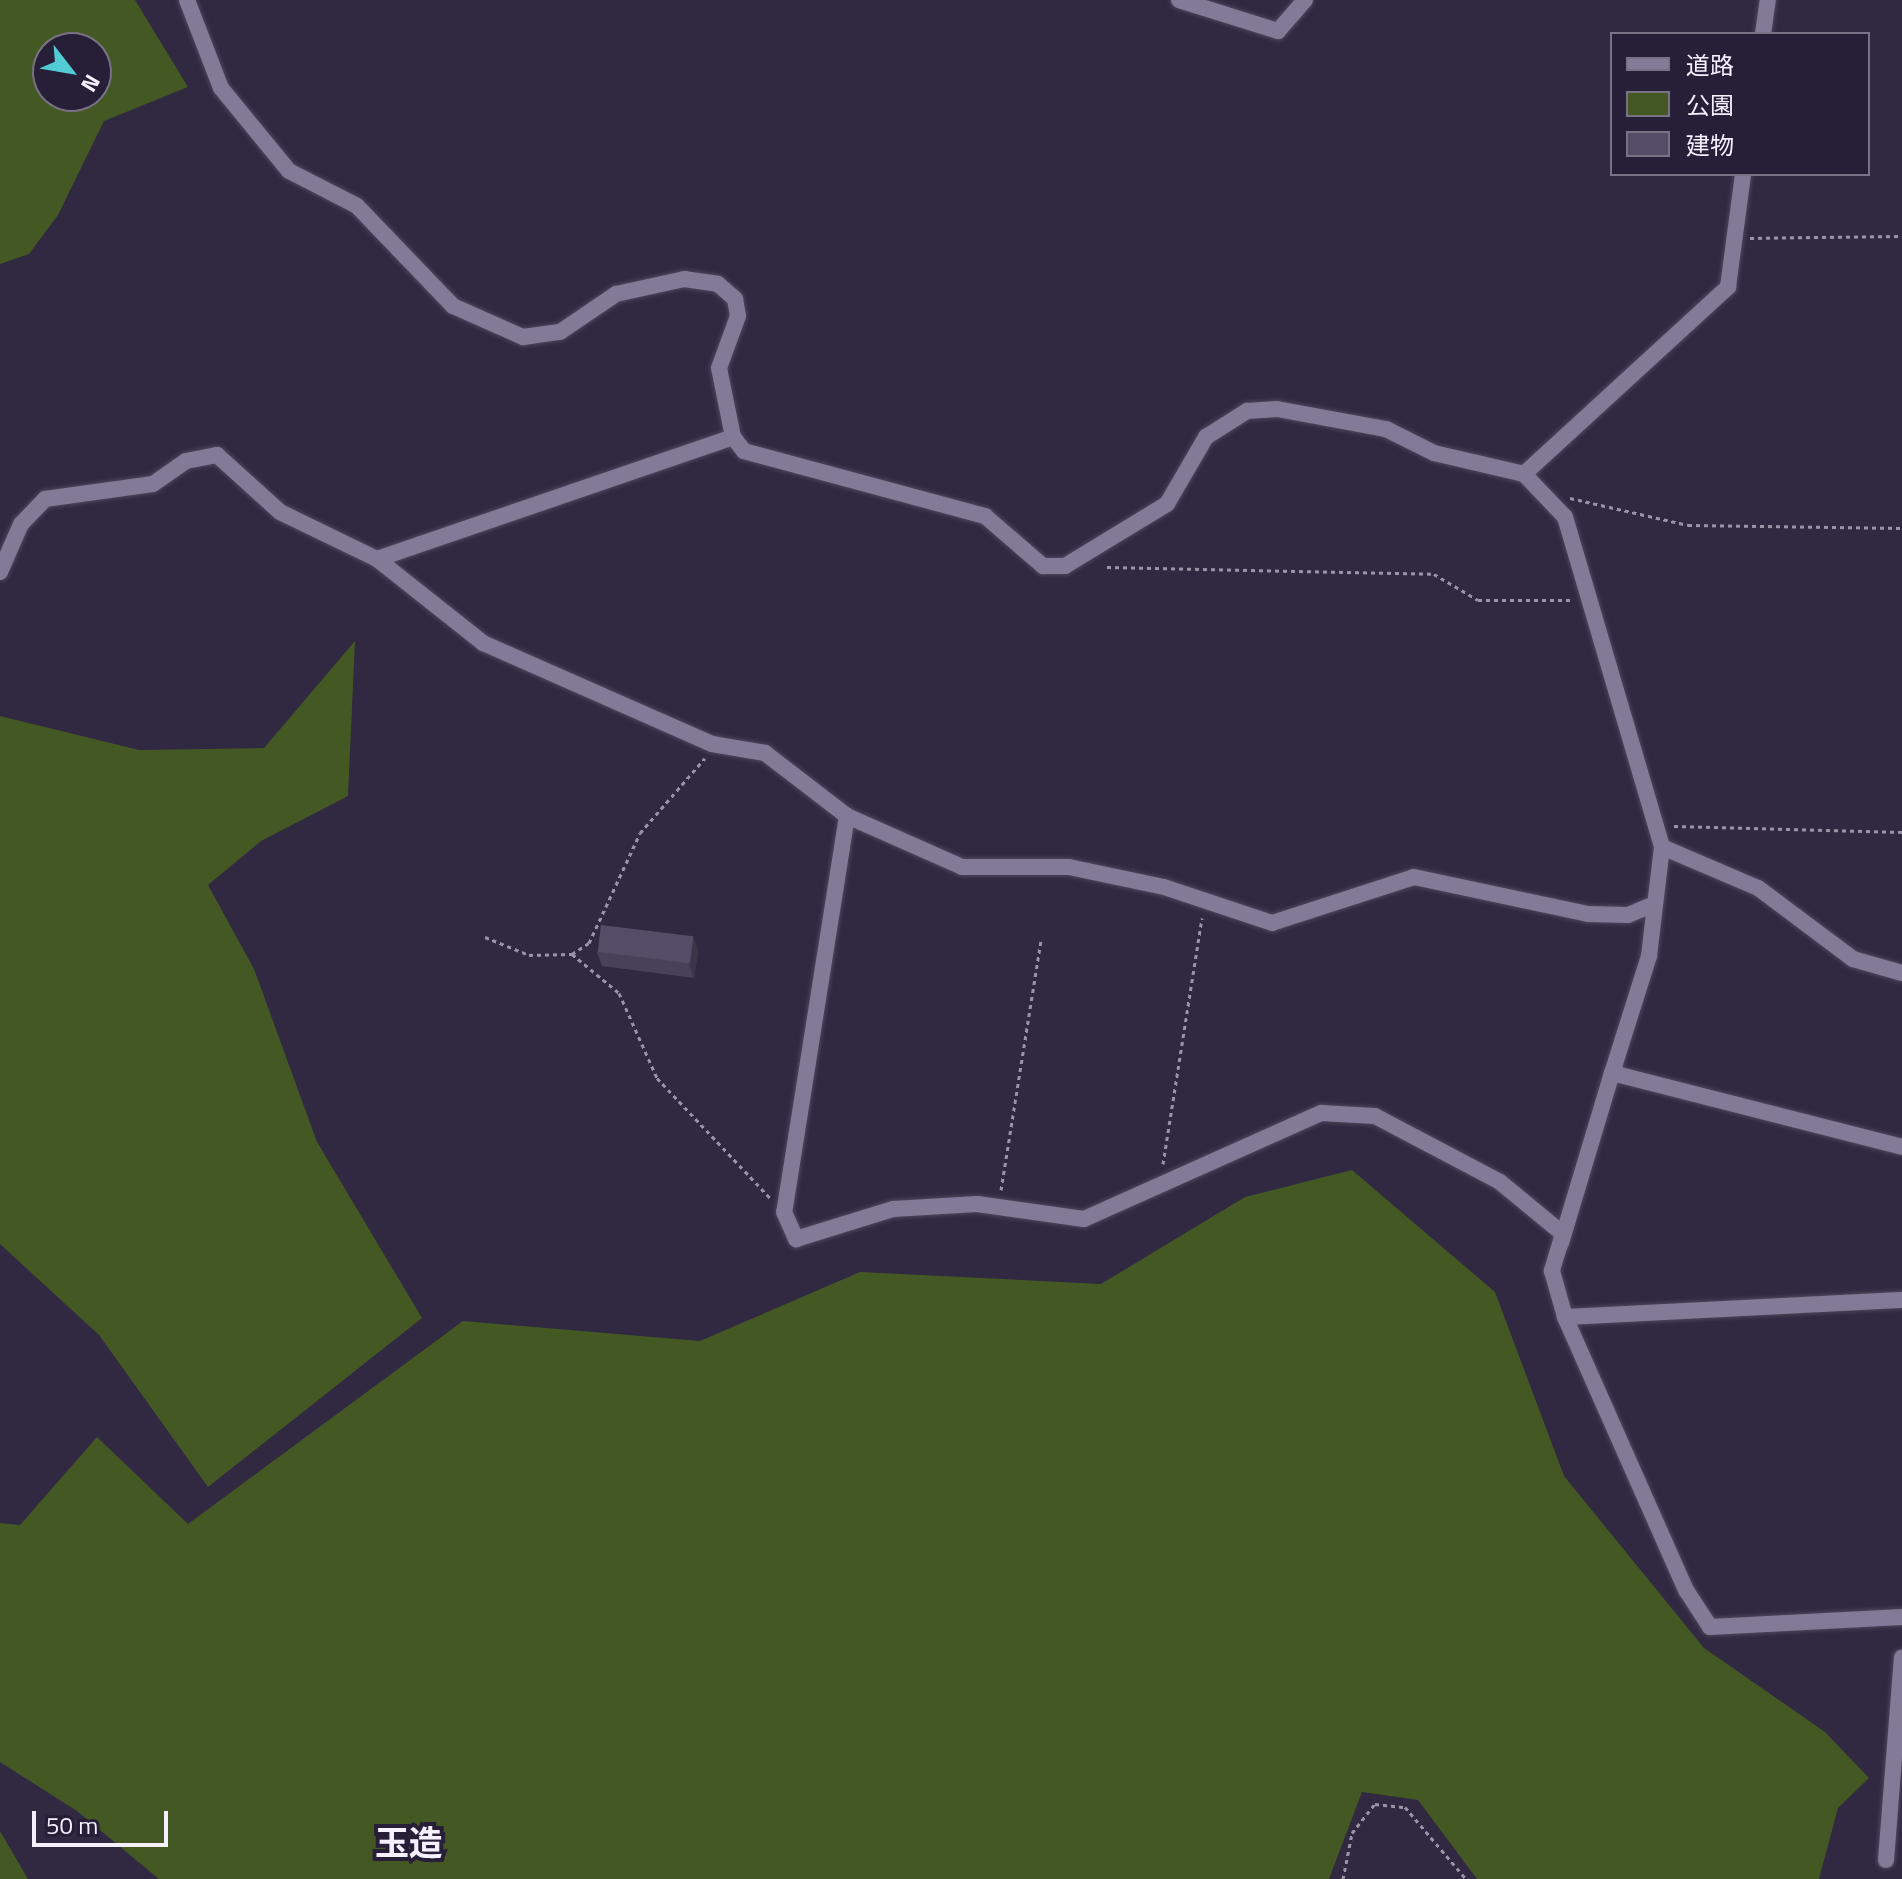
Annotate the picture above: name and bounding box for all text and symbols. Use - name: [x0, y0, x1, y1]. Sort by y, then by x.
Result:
- north arrow: [32, 32, 112, 112]
- legend: [1610, 32, 1870, 176]
- text: 道路: [1686, 47, 1734, 83]
- text: N: [72, 68, 109, 99]
- text: 公園: [1686, 87, 1734, 123]
- text: 建物: [1686, 127, 1734, 163]
- scale bar: [36, 1795, 172, 1845]
- text: 50 m: [46, 1807, 98, 1843]
- district label: 玉造: [375, 1823, 443, 1863]

